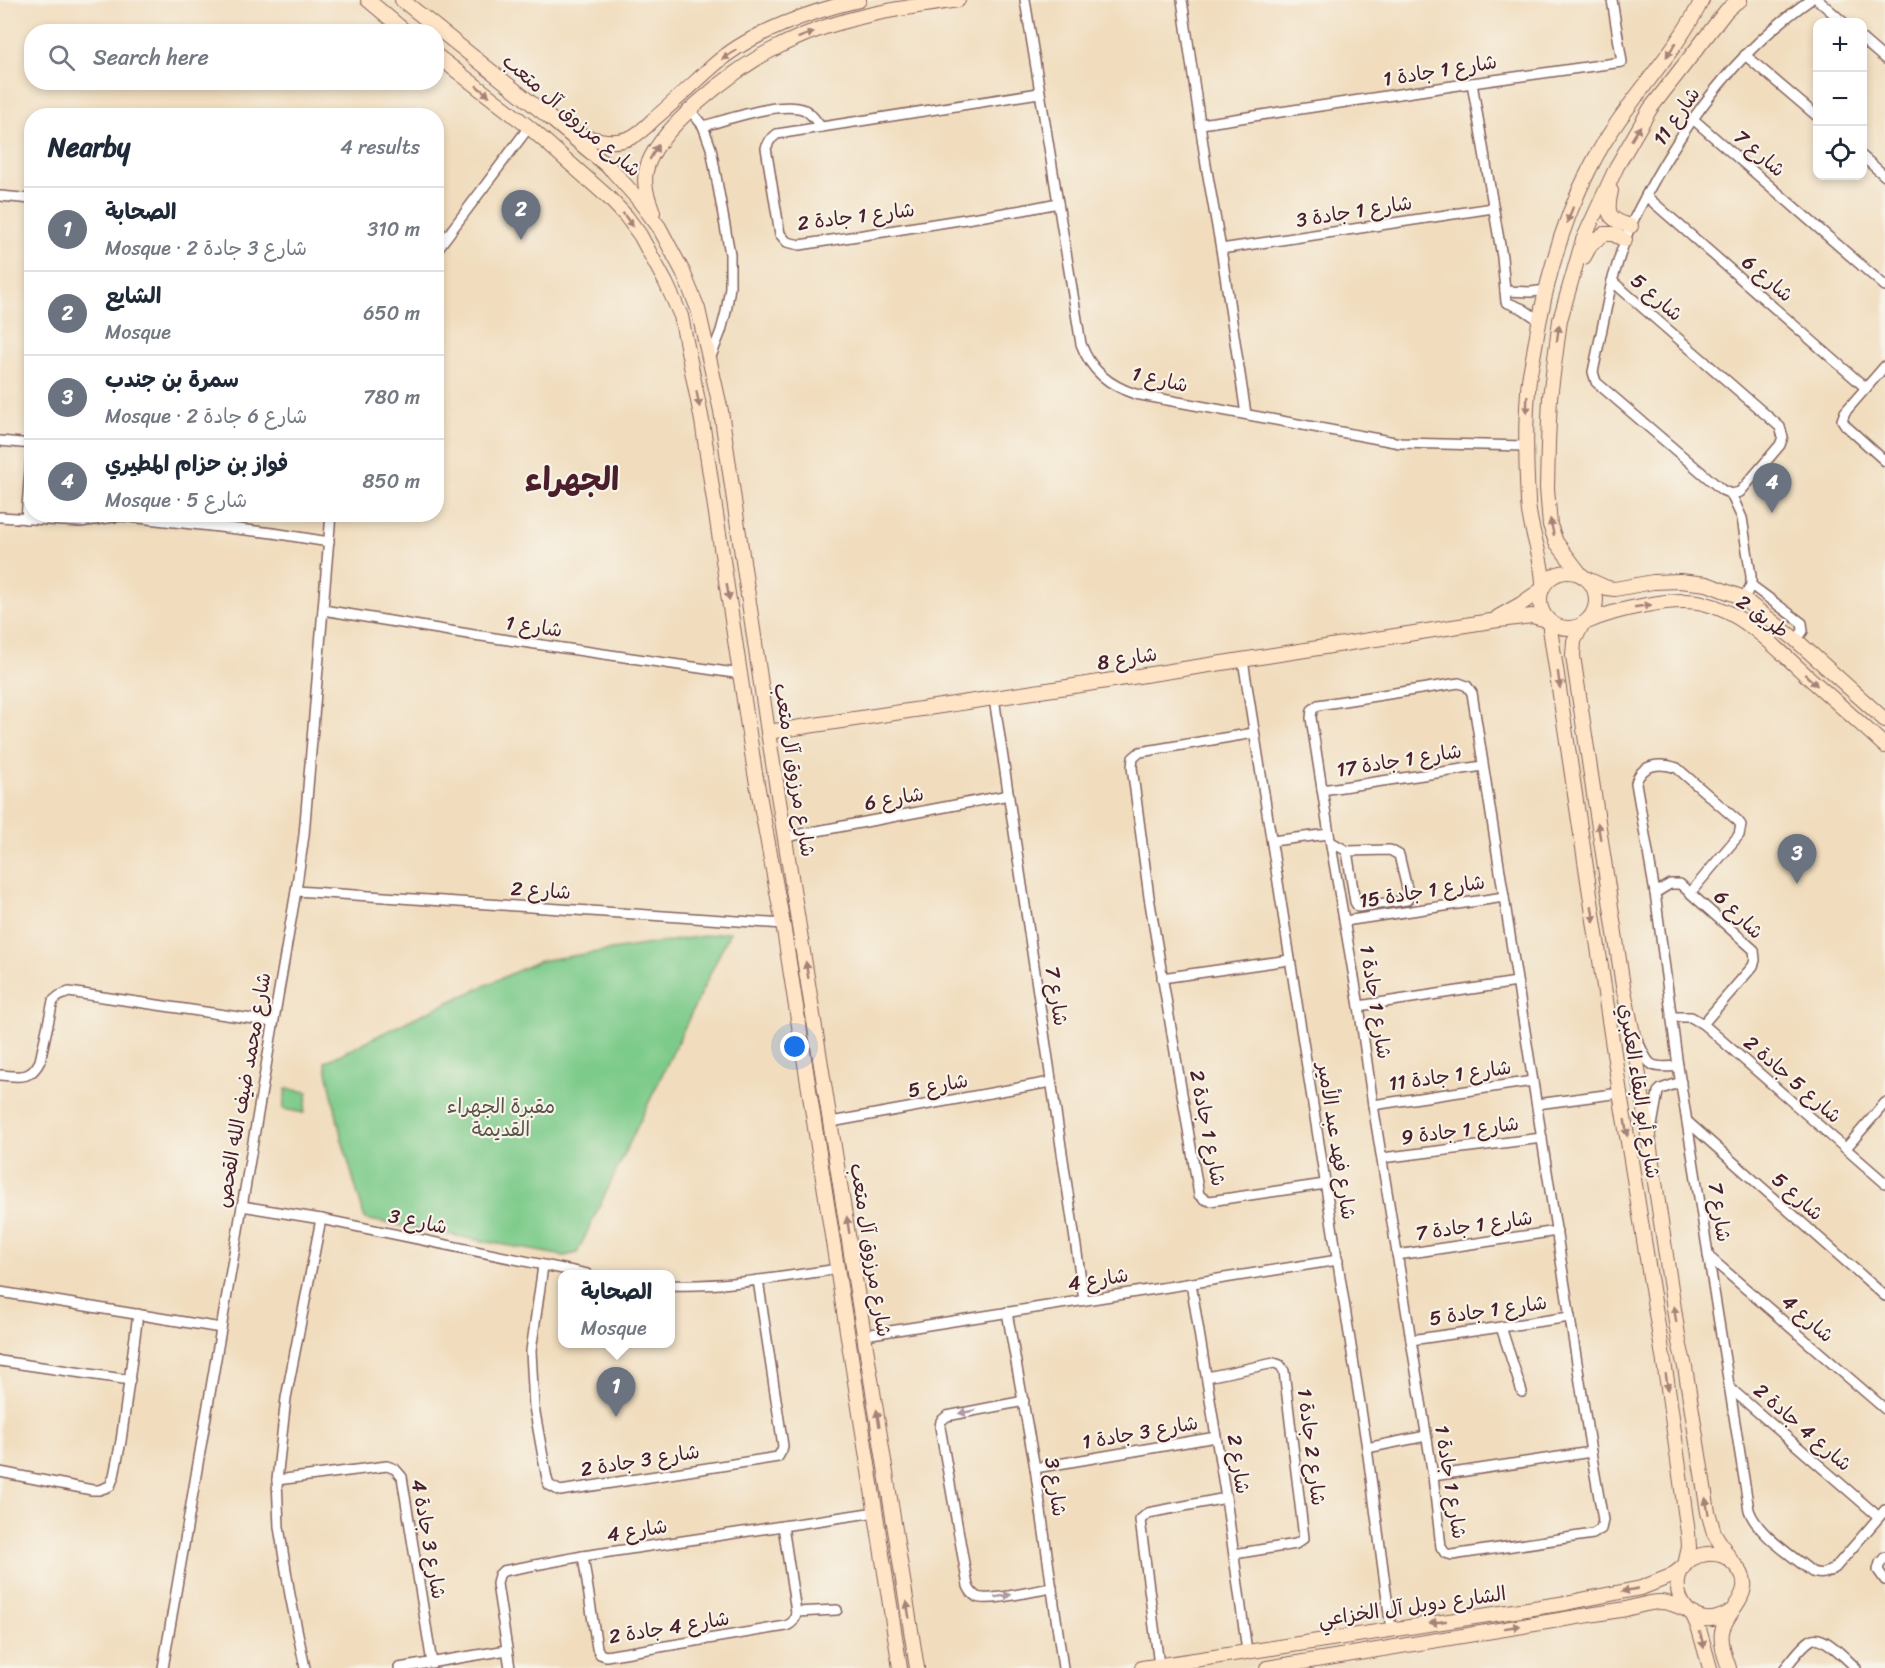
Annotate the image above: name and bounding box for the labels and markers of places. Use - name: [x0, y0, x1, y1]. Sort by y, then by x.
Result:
- pin: 2: [502, 190, 540, 240]
- pin: 4: [1752, 464, 1792, 513]
- pin: 3: [1778, 834, 1816, 884]
- pin: 1: [596, 1368, 636, 1417]

